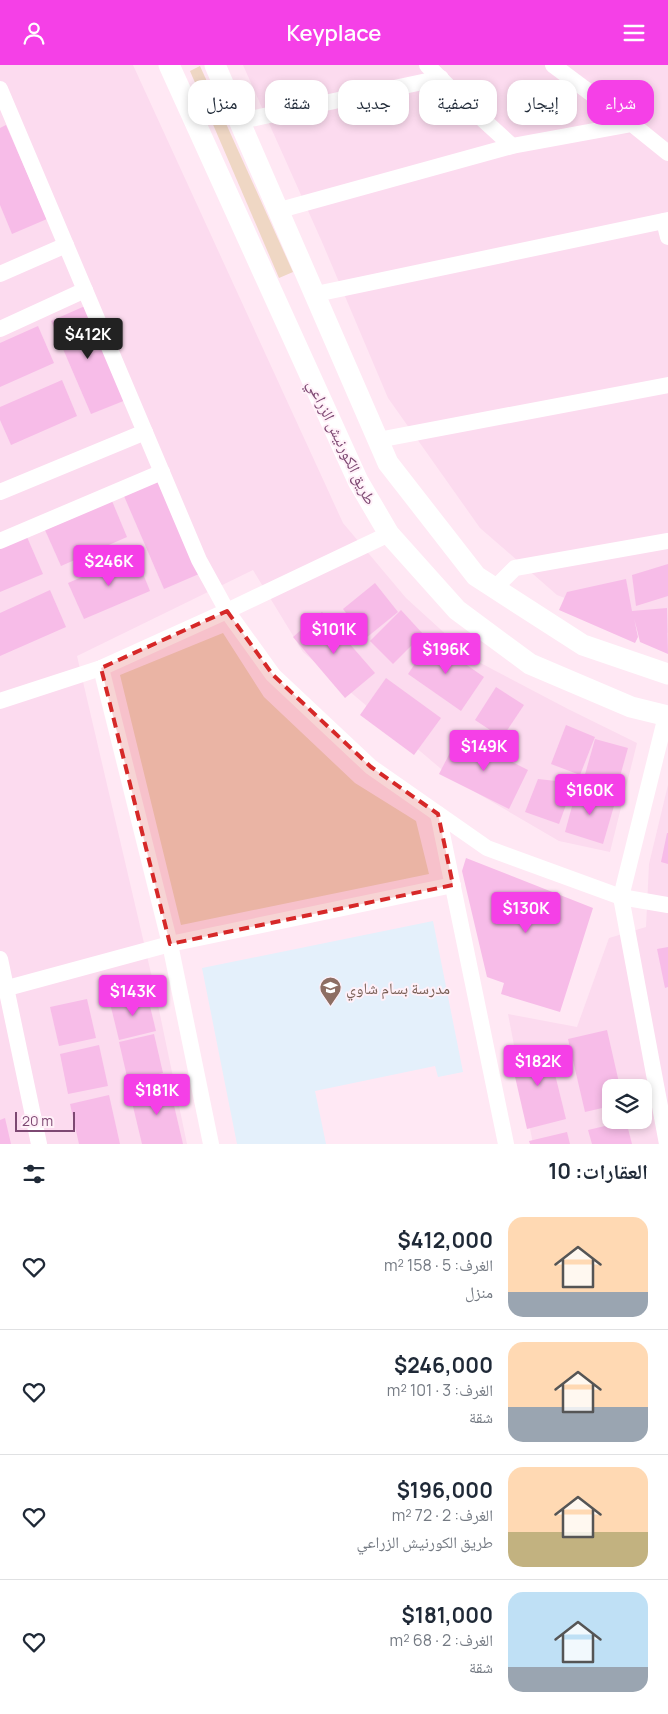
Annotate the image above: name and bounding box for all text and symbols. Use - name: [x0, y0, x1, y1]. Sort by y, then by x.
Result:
- text: Keyplace: [287, 18, 381, 48]
- icon: person: [20, 19, 48, 47]
- icon: menu: [620, 19, 648, 47]
- chip: منزل: [188, 80, 255, 125]
- chip: شقة: [265, 80, 328, 125]
- chip: جديد: [338, 80, 409, 125]
- chip: تصفية: [419, 80, 497, 125]
- chip: إيجار: [507, 80, 577, 125]
- chip: شراء: [587, 80, 654, 125]
- pin: $412K: [53, 317, 123, 360]
- text: $412K: [65, 323, 111, 345]
- street label: طريق الكورنيش الزراعي: [300, 376, 382, 509]
- pin: $246K: [74, 545, 144, 587]
- text: $246K: [84, 550, 134, 572]
- pin: $101K: [299, 613, 369, 655]
- text: $101K: [312, 618, 356, 640]
- pin: $196K: [411, 633, 481, 675]
- text: $196K: [422, 638, 470, 660]
- pin: $149K: [449, 729, 519, 772]
- text: $149K: [461, 735, 507, 757]
- pin: $160K: [555, 773, 625, 816]
- text: $160K: [566, 779, 614, 801]
- pin: $130K: [491, 891, 561, 934]
- text: $130K: [502, 897, 550, 919]
- pin: $143K: [98, 975, 168, 1017]
- school or university icon: مدرسة بسام شاوي: [318, 976, 342, 1007]
- place label: مدرسة بسام شاوي: [346, 977, 450, 1001]
- text: $143K: [110, 980, 156, 1002]
- pin: $182K: [503, 1045, 573, 1087]
- text: $182K: [515, 1050, 561, 1072]
- pin: $181K: [122, 1073, 192, 1116]
- text: $181K: [135, 1079, 179, 1101]
- map controls: [602, 1079, 652, 1129]
- button: layers: [602, 1079, 652, 1129]
- scale bar: [15, 1109, 75, 1132]
- text: 20 m: [22, 1111, 53, 1130]
- text: العقارات: 10: [548, 1157, 648, 1185]
- icon: filters: [20, 1160, 48, 1188]
- text: $412,000: [398, 1226, 493, 1254]
- icon: home: [548, 1237, 608, 1297]
- icon: heart: [20, 1253, 48, 1281]
- text: الغرف: 5 · 158 m²: [384, 1254, 493, 1276]
- text: منزل: [465, 1281, 493, 1303]
- text: $246,000: [394, 1351, 493, 1379]
- icon: home: [548, 1362, 608, 1422]
- icon: heart: [20, 1378, 48, 1406]
- text: الغرف: 3 · 101 m²: [387, 1379, 493, 1401]
- text: شقة: [469, 1406, 493, 1428]
- text: $196,000: [397, 1476, 493, 1504]
- icon: home: [548, 1487, 608, 1547]
- icon: heart: [20, 1503, 48, 1531]
- text: الغرف: 2 · 72 m²: [392, 1504, 493, 1526]
- text: طريق الكورنيش الزراعي: [356, 1531, 493, 1553]
- text: $181,000: [402, 1601, 493, 1629]
- icon: home: [548, 1612, 608, 1672]
- icon: heart: [20, 1628, 48, 1656]
- text: الغرف: 2 · 68 m²: [390, 1629, 493, 1651]
- text: شقة: [469, 1656, 493, 1678]

